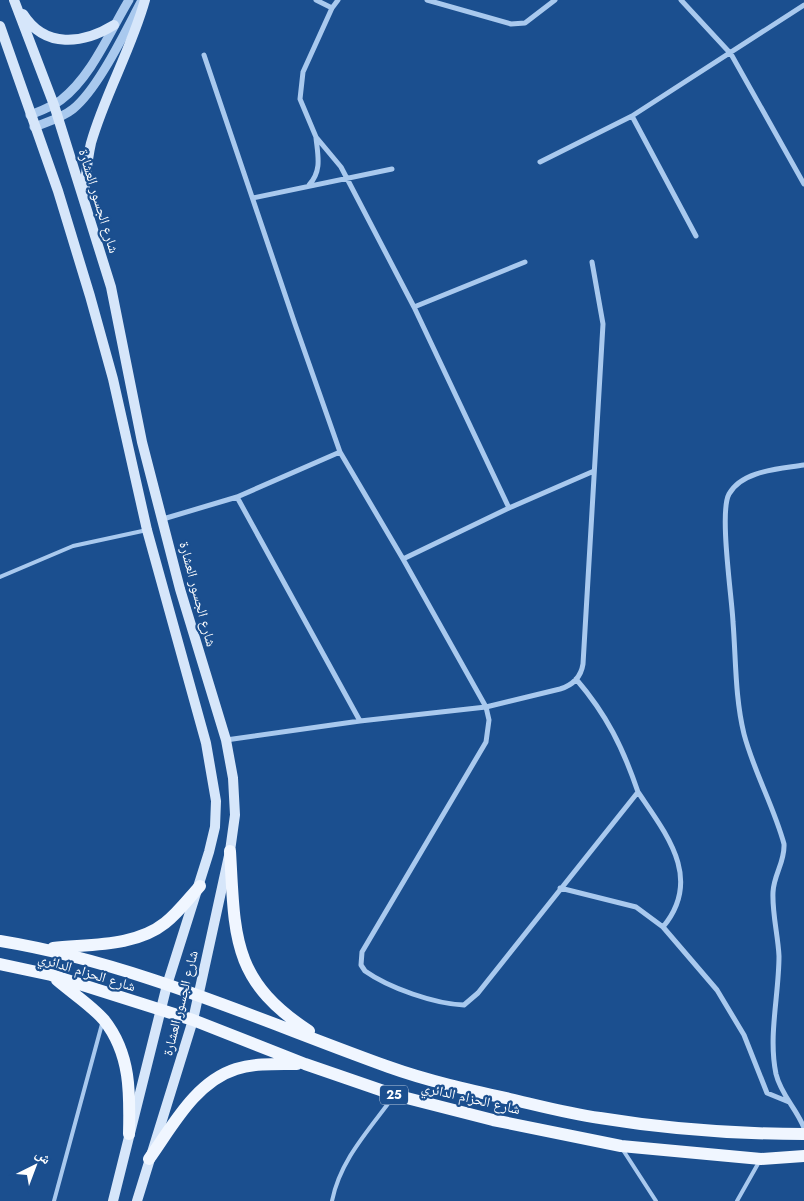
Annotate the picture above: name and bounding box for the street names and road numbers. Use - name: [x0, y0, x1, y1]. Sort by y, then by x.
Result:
- street label: شارع الجسور العشارة: [74, 146, 124, 256]
- street label: شارع الجسور العشارة: [174, 539, 222, 649]
- street label: شارع الحزام الدائري: [35, 948, 138, 998]
- street label: شارع الجسور العشارة: [157, 948, 203, 1058]
- street label: شارع الحزام الدائري: [419, 1077, 522, 1121]
- road number: 25: [380, 1086, 408, 1104]

